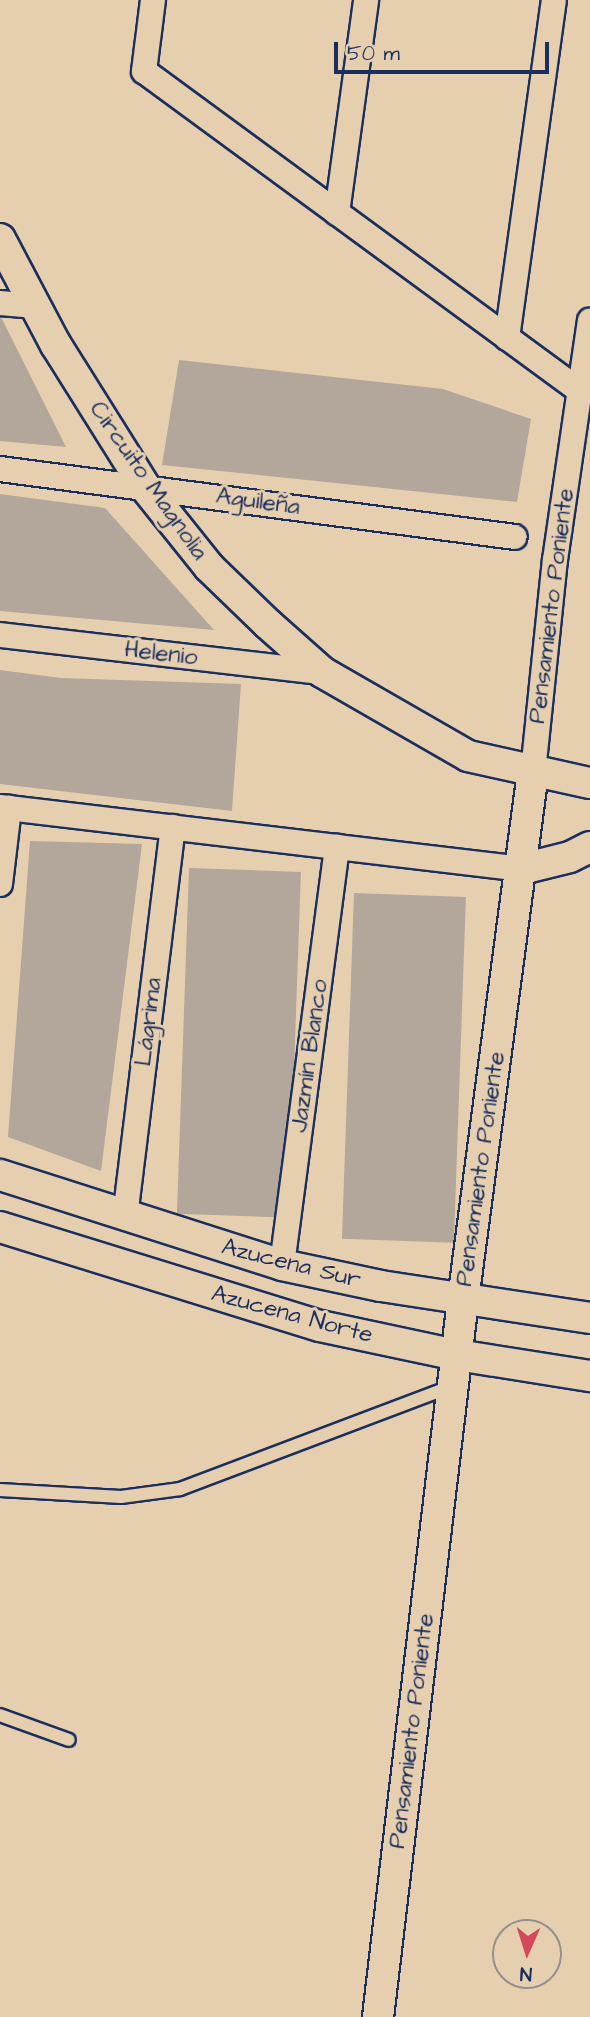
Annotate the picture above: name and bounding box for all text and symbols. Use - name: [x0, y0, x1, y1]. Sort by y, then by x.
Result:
- scale bar: [338, 28, 553, 72]
- text: 50 m: [347, 39, 400, 68]
- street label: Circuito Magnolia: [83, 396, 213, 566]
- street label: Aguileña: [214, 482, 302, 522]
- street label: Pensamiento Poniente: [523, 487, 581, 725]
- street label: Helenio: [123, 635, 199, 673]
- street label: Lágrima: [129, 976, 169, 1068]
- street label: Jazmín Blanco: [285, 978, 335, 1134]
- street label: Pensamiento Poniente: [450, 1050, 512, 1288]
- street label: Azucena Sur: [218, 1233, 364, 1295]
- street label: Azucena Norte: [208, 1280, 376, 1350]
- street label: Pensamiento Poniente: [383, 1612, 441, 1850]
- north arrow: [492, 1919, 562, 1989]
- text: N: [519, 1960, 533, 1987]

